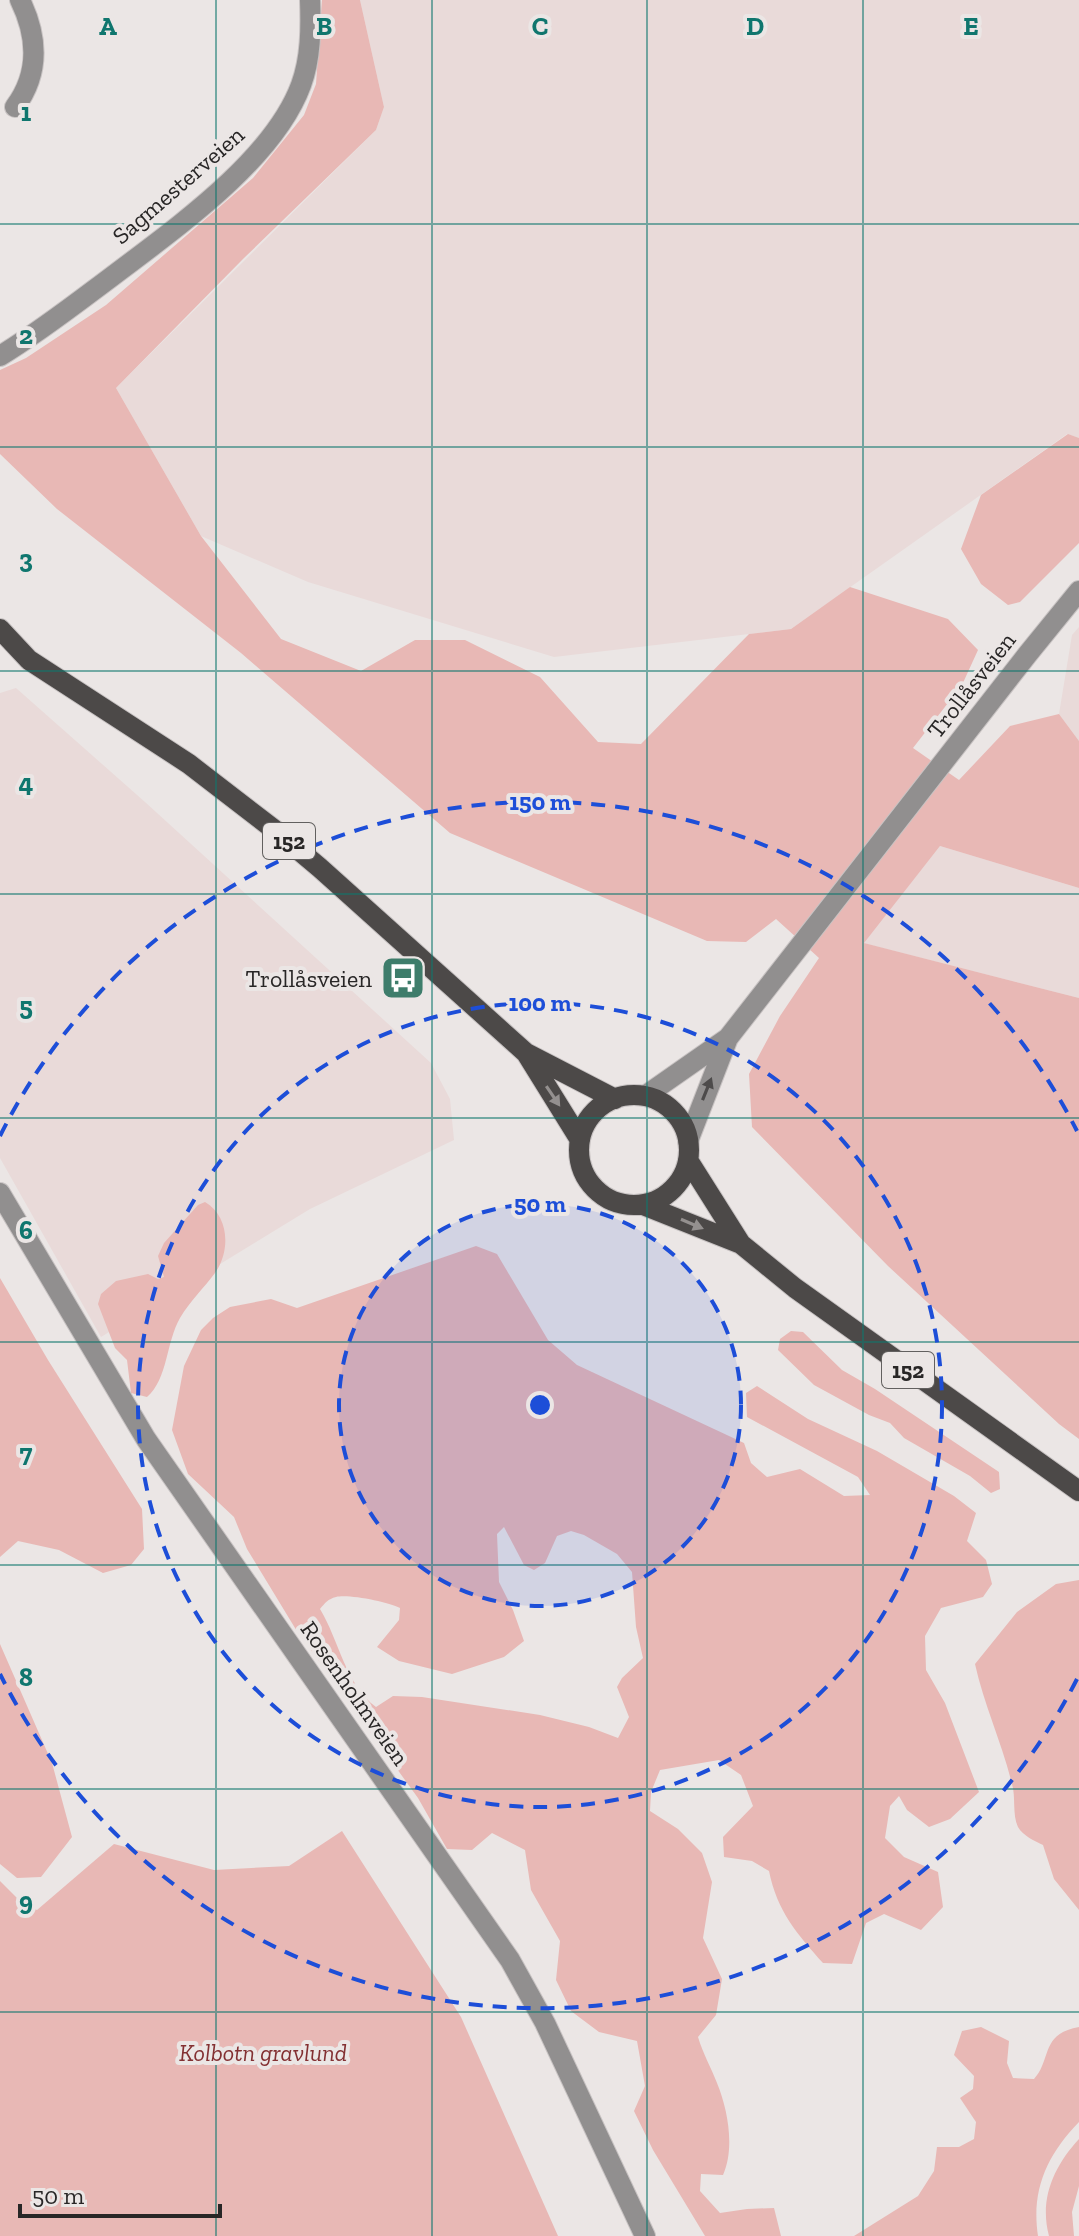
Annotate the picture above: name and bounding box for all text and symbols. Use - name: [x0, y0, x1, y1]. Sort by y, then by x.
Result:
- text: A: [99, 10, 117, 42]
- text: B: [316, 10, 332, 42]
- text: C: [532, 10, 548, 42]
- text: D: [746, 10, 764, 42]
- text: E: [963, 10, 979, 42]
- text: 1: [21, 96, 32, 128]
- street label: Sagmesterveien: [106, 120, 250, 250]
- text: 2: [19, 319, 33, 351]
- text: 3: [19, 543, 33, 575]
- street label: Trollåsveien: [921, 626, 1022, 744]
- text: 4: [19, 767, 34, 799]
- text: 150 m: [509, 787, 571, 816]
- road number: 152: [263, 823, 315, 859]
- bus stop icon: Trollåsveien: [379, 954, 427, 1002]
- place label: Trollåsveien: [245, 964, 372, 993]
- text: 100 m: [509, 988, 571, 1017]
- text: 5: [19, 990, 33, 1022]
- one-way arrow: [701, 1077, 714, 1101]
- one-way arrow: [545, 1086, 560, 1107]
- text: 50 m: [514, 1189, 566, 1218]
- text: 6: [19, 1214, 33, 1246]
- one-way arrow: [680, 1218, 704, 1231]
- road number: 152: [882, 1352, 934, 1388]
- centre of rings: [526, 1391, 554, 1419]
- text: 7: [20, 1437, 33, 1469]
- street label: Rosenholmveien: [295, 1615, 416, 1771]
- text: 8: [19, 1661, 33, 1693]
- text: 9: [19, 1885, 33, 1917]
- park label: Kolbotn gravlund: [179, 2038, 347, 2067]
- scale bar: [20, 2168, 220, 2218]
- text: 50 m: [32, 2181, 85, 2210]

